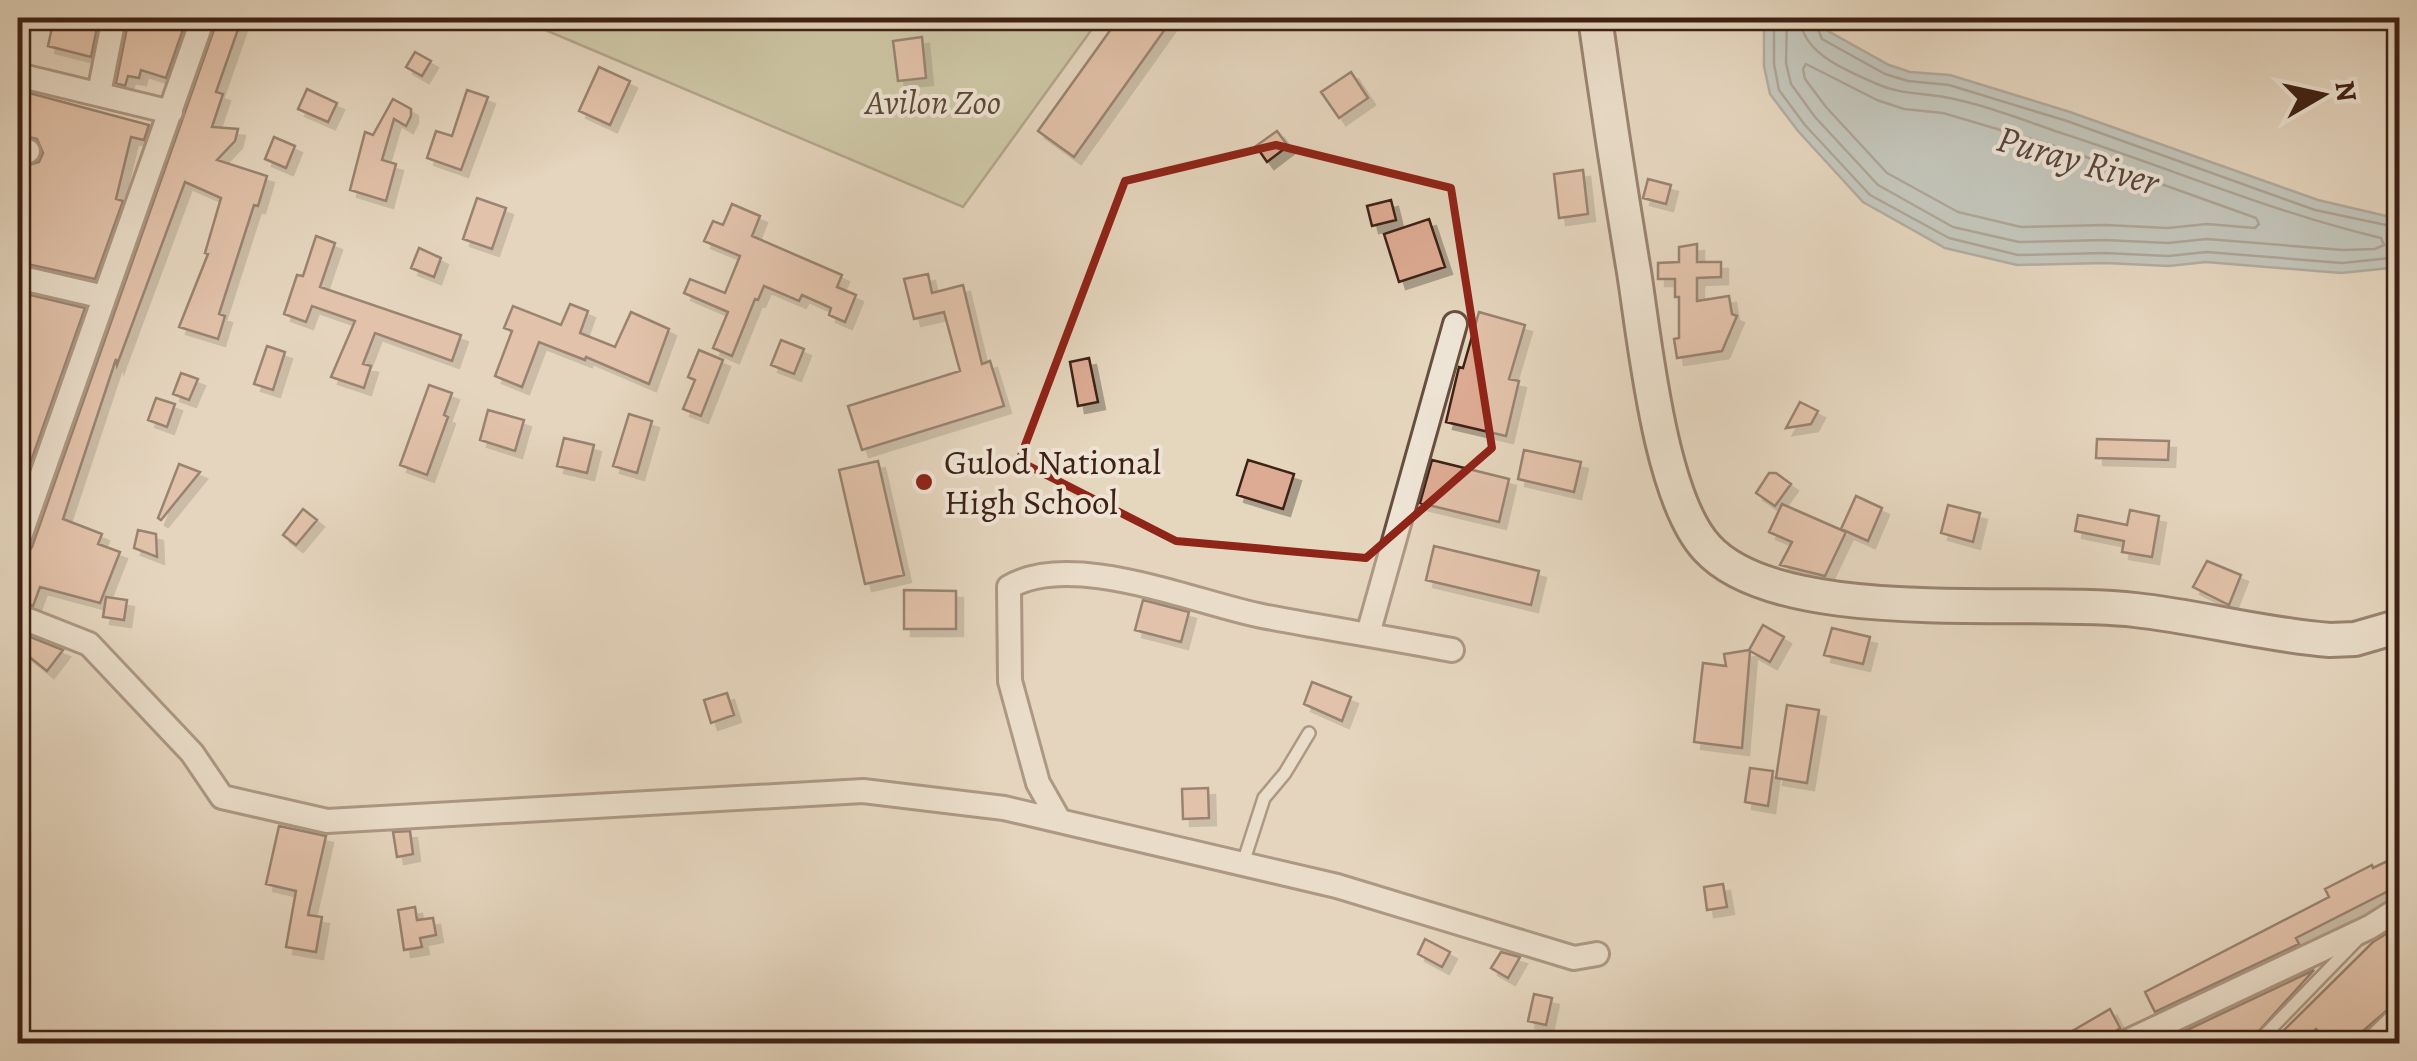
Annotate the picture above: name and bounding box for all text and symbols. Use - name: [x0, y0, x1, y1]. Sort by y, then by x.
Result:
- north arrow: [2272, 45, 2372, 145]
- park label: Avilon Zoo: [863, 78, 1001, 126]
- text: N: [2325, 78, 2366, 104]
- water label: Puray River: [1991, 112, 2167, 208]
- place label: Gulod National High School: [944, 438, 1161, 526]
- marker: Gulod National High School: [913, 471, 935, 493]

